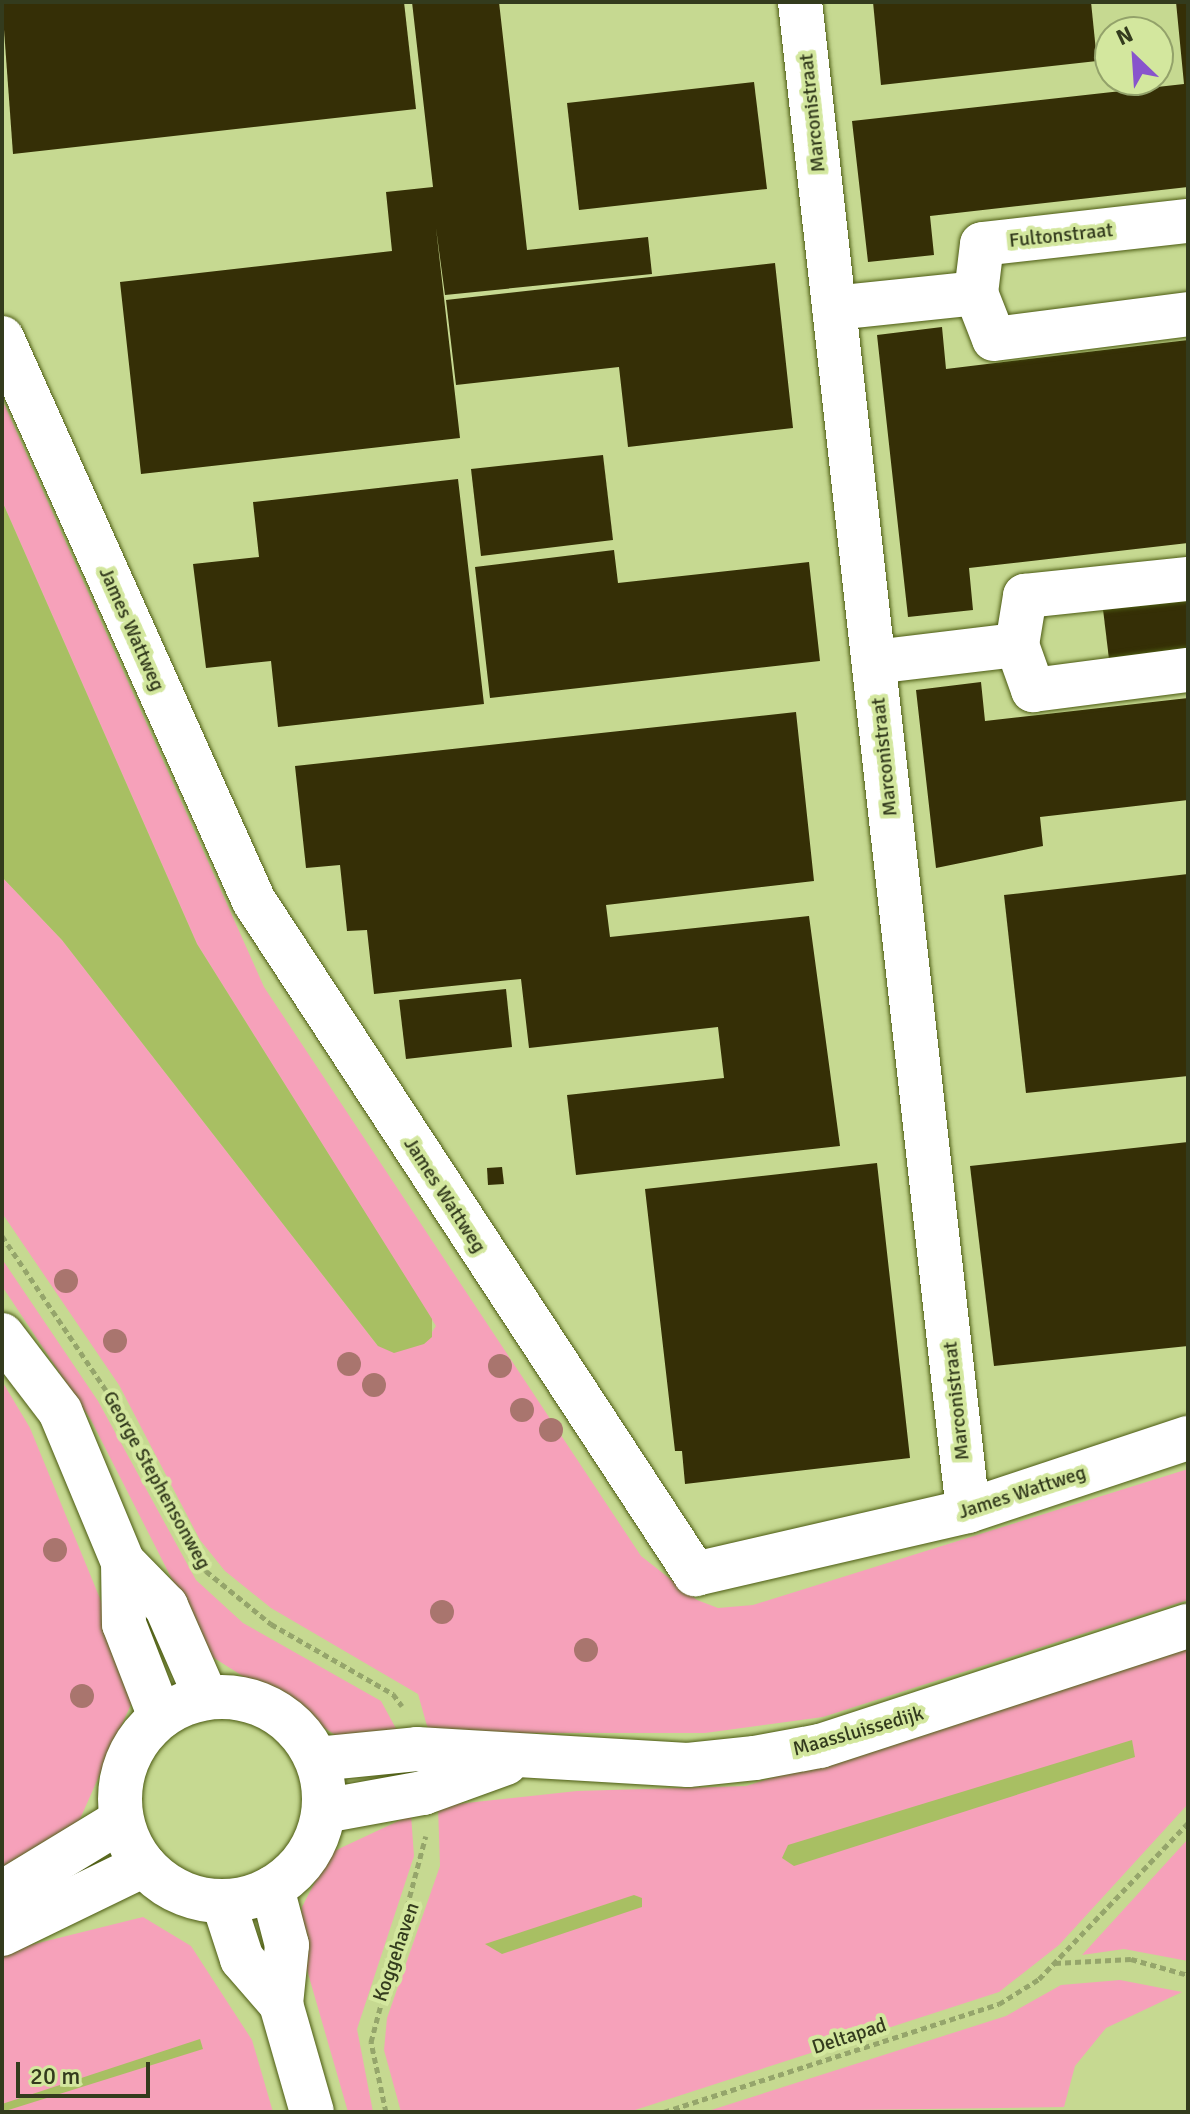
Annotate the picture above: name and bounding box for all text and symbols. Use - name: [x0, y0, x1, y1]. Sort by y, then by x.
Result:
- north arrow: [1094, 16, 1174, 96]
- text: N: [1112, 20, 1137, 51]
- street label: Marconistraat: [794, 52, 830, 174]
- street label: Fultonstraat: [1008, 218, 1114, 252]
- street label: James Wattweg: [94, 563, 170, 695]
- street label: Marconistraat: [866, 696, 902, 818]
- street label: James Wattweg: [399, 1133, 491, 1257]
- street label: Marconistraat: [938, 1340, 974, 1462]
- street label: George Stephensonweg: [98, 1387, 216, 1573]
- street label: James Wattweg: [955, 1460, 1089, 1524]
- street label: Maassluissedijk: [790, 1701, 926, 1761]
- street label: Koggehaven: [368, 1899, 424, 2005]
- street label: Deltapad: [809, 2013, 889, 2059]
- scale bar: [20, 2046, 154, 2096]
- text: 20 m: [30, 2061, 80, 2091]

